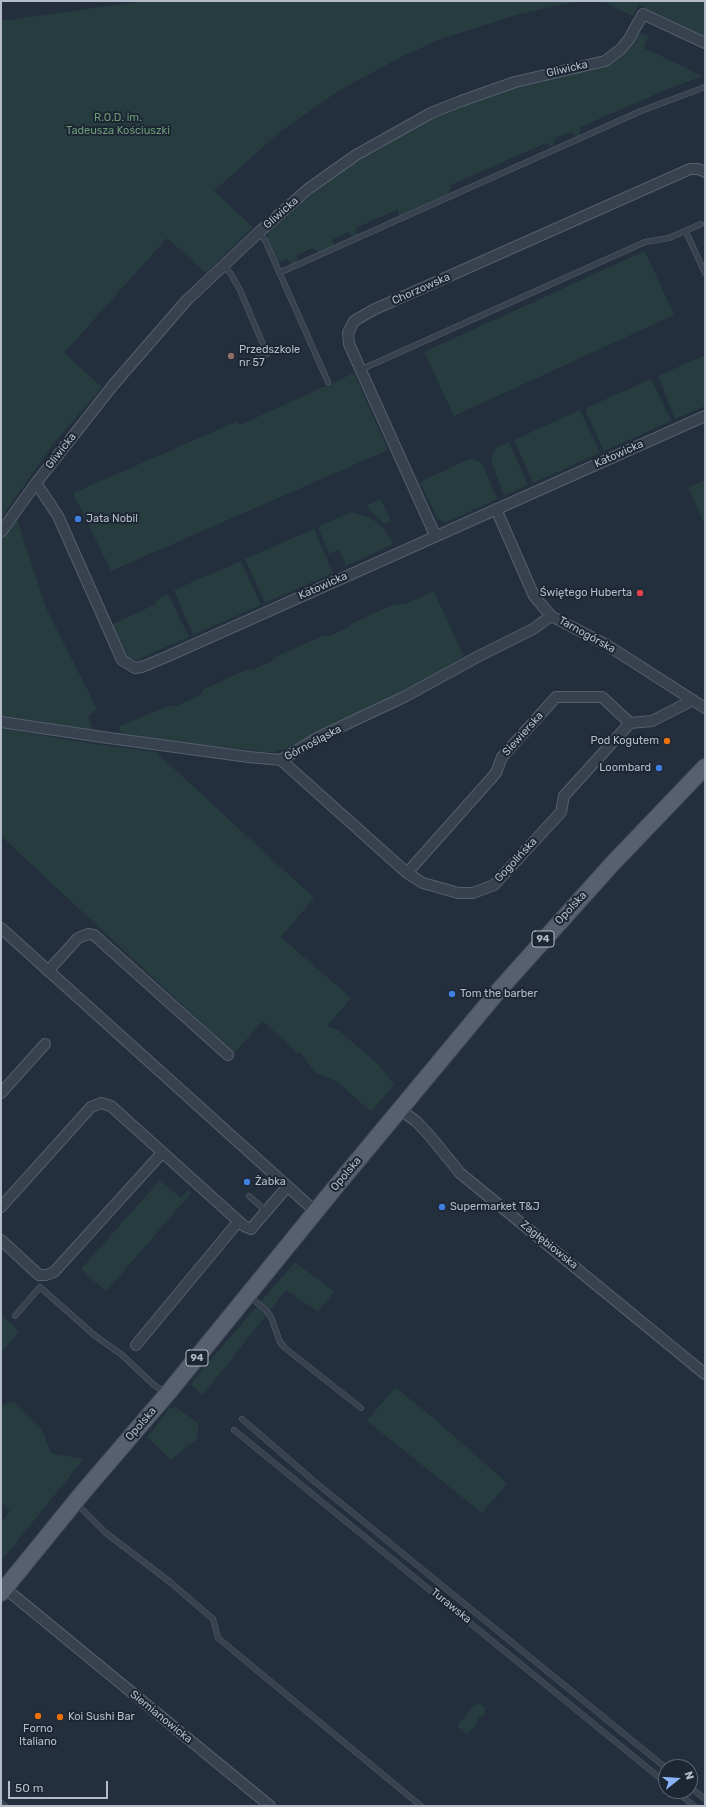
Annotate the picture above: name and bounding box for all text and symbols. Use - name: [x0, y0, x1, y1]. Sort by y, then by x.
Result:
- street label: Gliwicka: [545, 58, 589, 80]
- park label: R.O.D. im. Tadeusza Kościuszki: [66, 111, 170, 137]
- street label: Gliwicka: [261, 194, 301, 232]
- street label: Chorzowska: [390, 270, 452, 308]
- place label: Przedszkole nr 57: [239, 343, 300, 369]
- marker: Przedszkole nr 57: [226, 351, 236, 361]
- street label: Gliwicka: [43, 430, 79, 472]
- street label: Katowicka: [592, 437, 646, 471]
- place label: Jata Nobil: [86, 512, 138, 526]
- marker: Jata Nobil: [73, 514, 83, 524]
- street label: Katowicka: [296, 569, 350, 603]
- place label: Świętego Huberta: [540, 586, 632, 600]
- marker: Świętego Huberta: [635, 588, 645, 598]
- street label: Tarnogórska: [556, 614, 618, 656]
- street label: Siewierska: [500, 709, 546, 759]
- street label: Górnośląska: [282, 722, 344, 764]
- place label: Pod Kogutem: [590, 734, 659, 748]
- marker: Pod Kogutem: [662, 736, 672, 746]
- place label: Loombard: [599, 761, 651, 775]
- marker: Loombard: [654, 763, 664, 773]
- street label: Gogolińska: [492, 835, 540, 885]
- street label: Opolska: [552, 889, 590, 927]
- road number: 94: [532, 931, 554, 947]
- place label: Tom the barber: [460, 987, 538, 1001]
- marker: Tom the barber: [447, 989, 457, 999]
- street label: Opolska: [328, 1154, 364, 1194]
- place label: Żabka: [255, 1175, 286, 1189]
- marker: Żabka: [242, 1177, 252, 1187]
- place label: Supermarket T&J: [450, 1200, 540, 1214]
- marker: Supermarket T&J: [437, 1202, 447, 1212]
- street label: Zagłębiowska: [518, 1218, 580, 1272]
- road number: 94: [186, 1350, 208, 1366]
- street label: Opolska: [123, 1404, 159, 1444]
- street label: Turawska: [428, 1586, 474, 1626]
- street label: Siemianowicka: [127, 1688, 195, 1746]
- place label: Koi Sushi Bar: [68, 1710, 135, 1724]
- marker: Forno Italiano: [33, 1711, 43, 1721]
- marker: Koi Sushi Bar: [55, 1712, 65, 1722]
- place label: Forno Italiano: [19, 1722, 57, 1748]
- north arrow: [658, 1759, 698, 1799]
- text: N: [682, 1770, 696, 1781]
- scale bar: [10, 1773, 110, 1799]
- text: 50 m: [15, 1781, 43, 1795]

